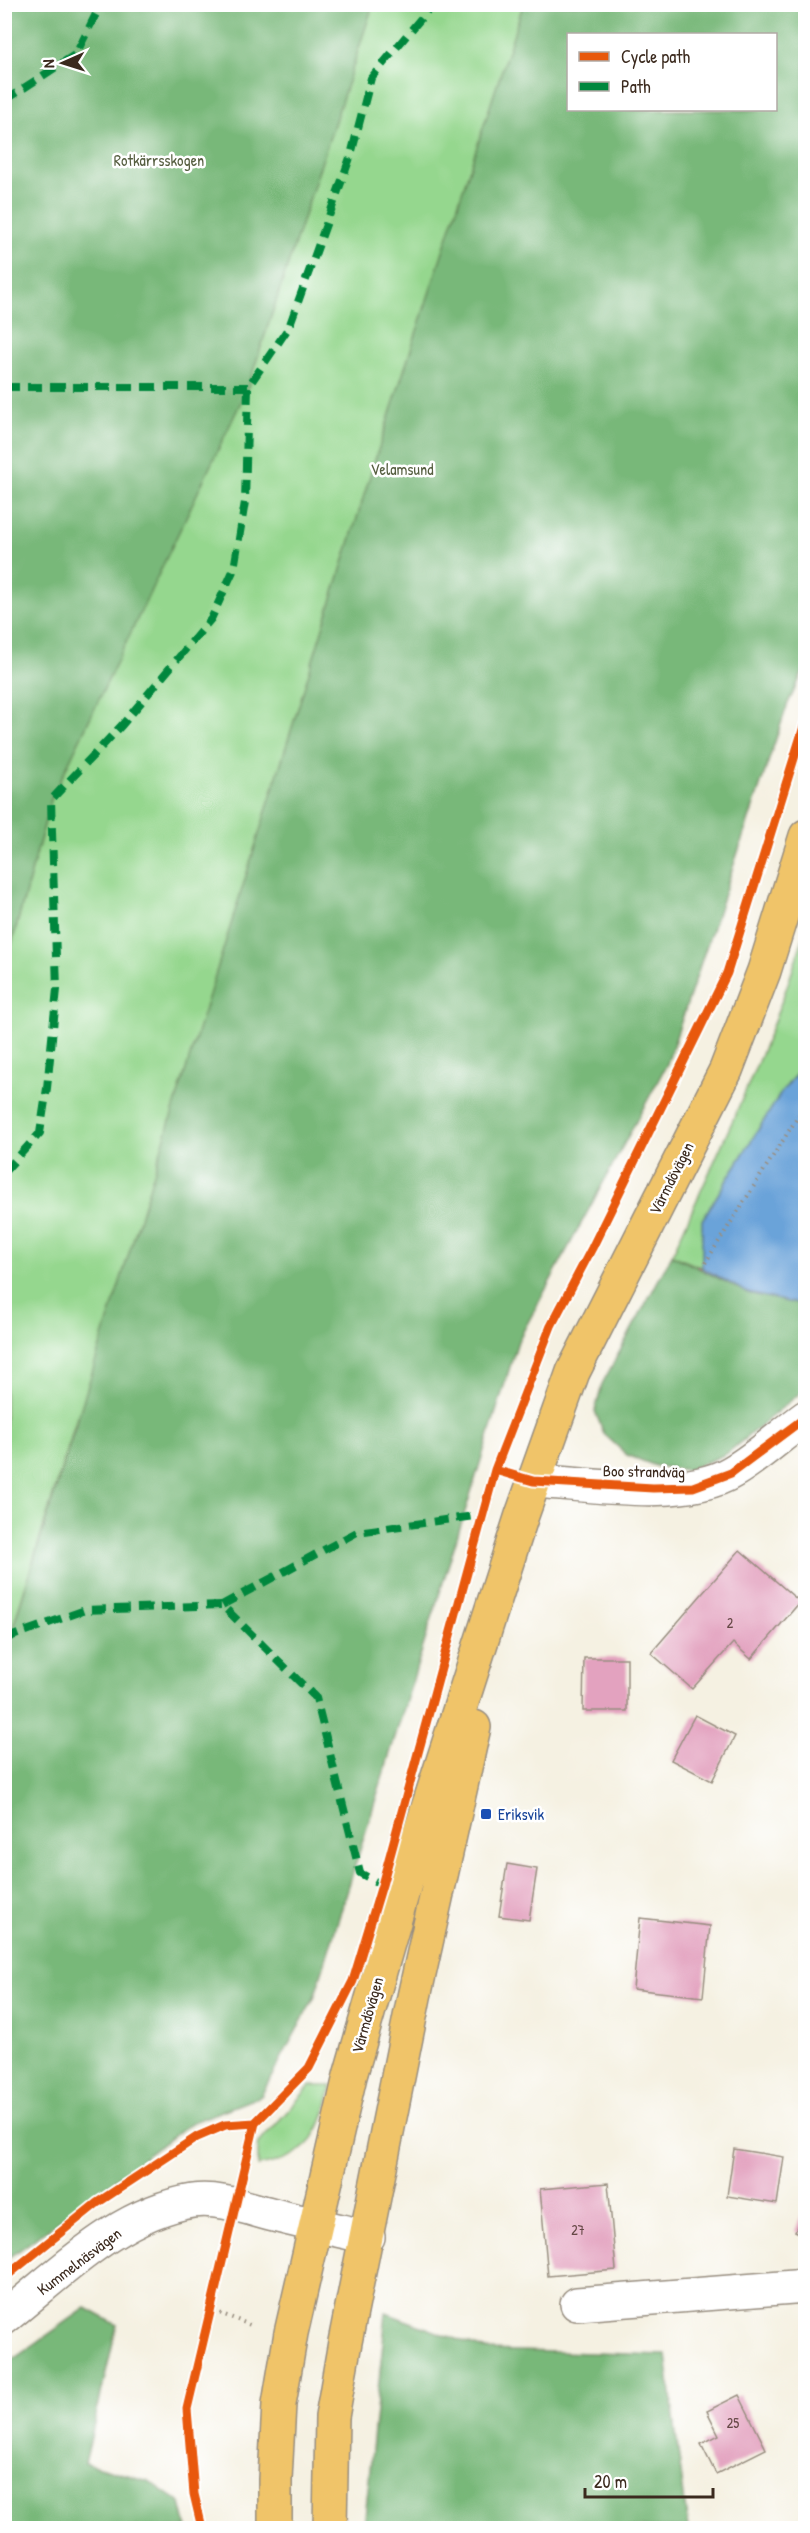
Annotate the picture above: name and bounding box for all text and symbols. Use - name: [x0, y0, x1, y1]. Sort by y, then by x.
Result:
- north arrow: [33, 33, 93, 93]
- legend: [567, 33, 777, 111]
- text: Cycle path: [621, 44, 691, 69]
- text: N: [37, 58, 59, 69]
- text: Path: [621, 74, 651, 99]
- park label: Rotkärrsskogen: [114, 149, 204, 171]
- park label: Velamsund: [371, 458, 433, 480]
- street label: Värmdövägen: [643, 1138, 699, 1218]
- street label: Boo strandväg: [603, 1459, 685, 1483]
- house number: 2: [727, 1613, 734, 1632]
- place label: Eriksvik: [498, 1803, 545, 1825]
- marker: Eriksvik: [479, 1807, 493, 1821]
- street label: Värmdövägen: [346, 1974, 388, 2056]
- house number: 27: [571, 2220, 585, 2239]
- street label: Kummelnäsvägen: [32, 2222, 126, 2300]
- house number: 25: [727, 2413, 739, 2432]
- scale bar: [585, 2461, 712, 2499]
- text: 20 m: [594, 2469, 627, 2494]

